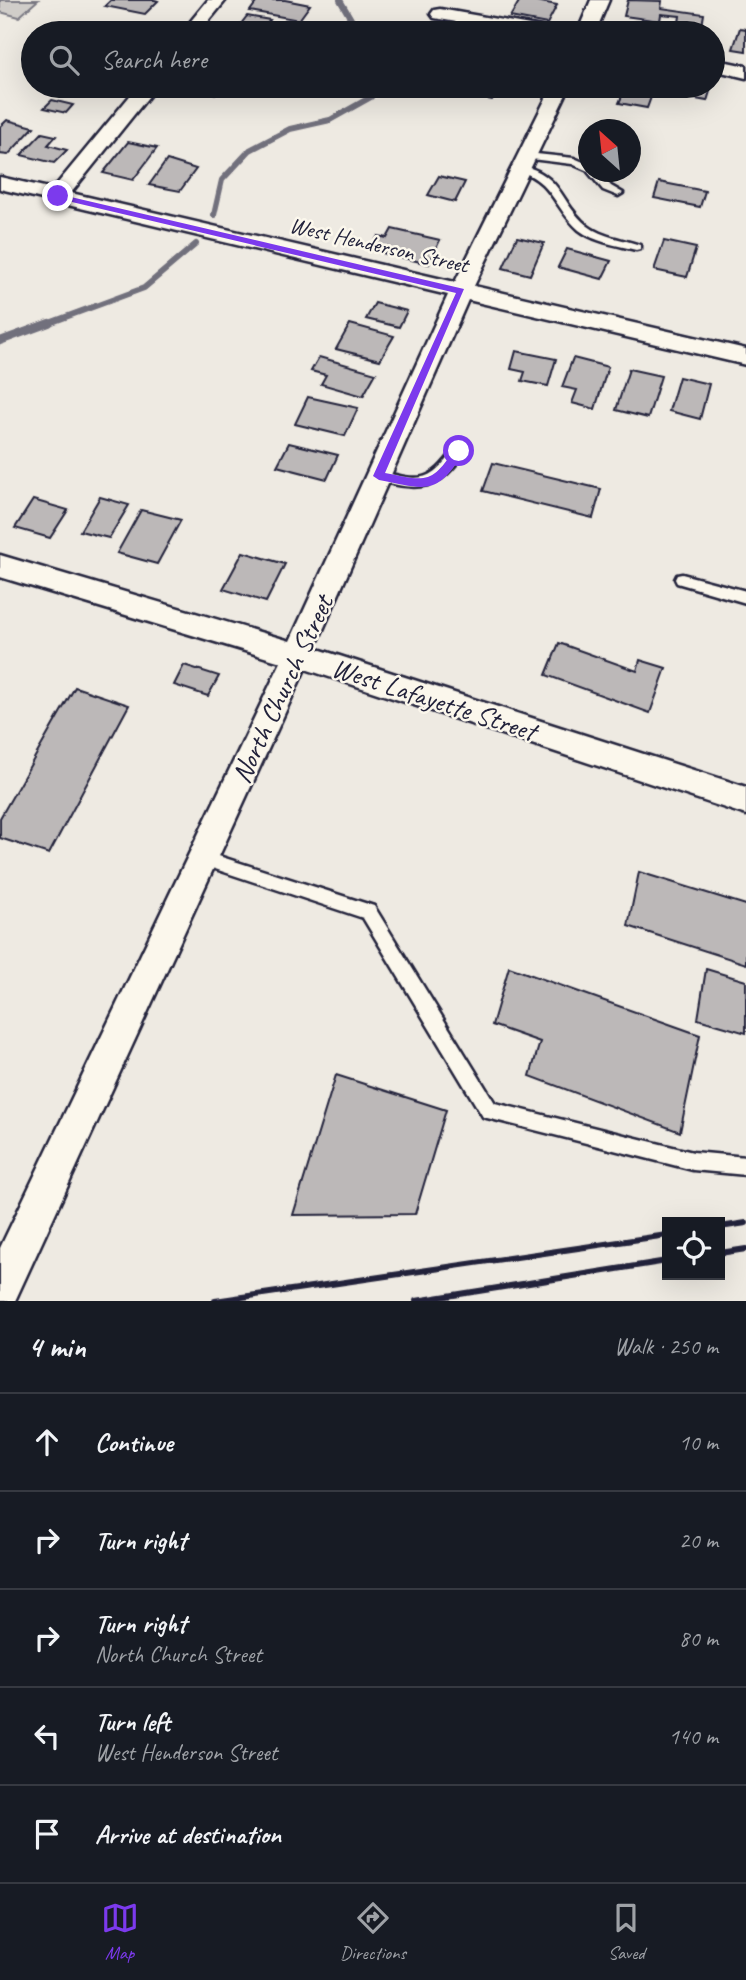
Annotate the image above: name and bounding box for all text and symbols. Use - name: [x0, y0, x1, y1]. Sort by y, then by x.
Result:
- search box: [21, 21, 725, 98]
- icon: search: [45, 41, 83, 79]
- text: Search here: [101, 43, 207, 76]
- north arrow: [578, 119, 641, 182]
- route end: [42, 180, 73, 211]
- street label: West Henderson Street: [287, 210, 473, 280]
- route start: [443, 435, 474, 466]
- street label: North Church Street: [223, 587, 342, 788]
- street label: West Lafayette Street: [328, 650, 544, 750]
- map controls: [662, 1217, 725, 1280]
- button: locate: [662, 1217, 725, 1280]
- text: 4 min: [28, 1328, 85, 1366]
- text: Walk · 250 m: [614, 1332, 718, 1361]
- icon: ahead: [28, 1423, 66, 1461]
- text: Continue: [95, 1426, 173, 1459]
- text: 10 m: [679, 1428, 718, 1457]
- icon: right: [28, 1521, 66, 1559]
- text: Turn right: [95, 1524, 186, 1557]
- text: 20 m: [679, 1526, 718, 1555]
- text: Turn right: [95, 1607, 186, 1640]
- icon: right: [28, 1619, 66, 1657]
- text: 80 m: [679, 1624, 718, 1653]
- text: North Church Street: [95, 1640, 262, 1669]
- text: Turn left: [95, 1705, 170, 1738]
- icon: left: [28, 1717, 66, 1755]
- text: 140 m: [669, 1722, 718, 1751]
- text: West Henderson Street: [95, 1738, 277, 1767]
- icon: arrive: [28, 1815, 66, 1853]
- text: Arrive at destination: [95, 1818, 281, 1851]
- tab: Map: [101, 1899, 139, 1965]
- tab: Directions: [340, 1899, 406, 1965]
- tab: Saved: [607, 1899, 645, 1965]

